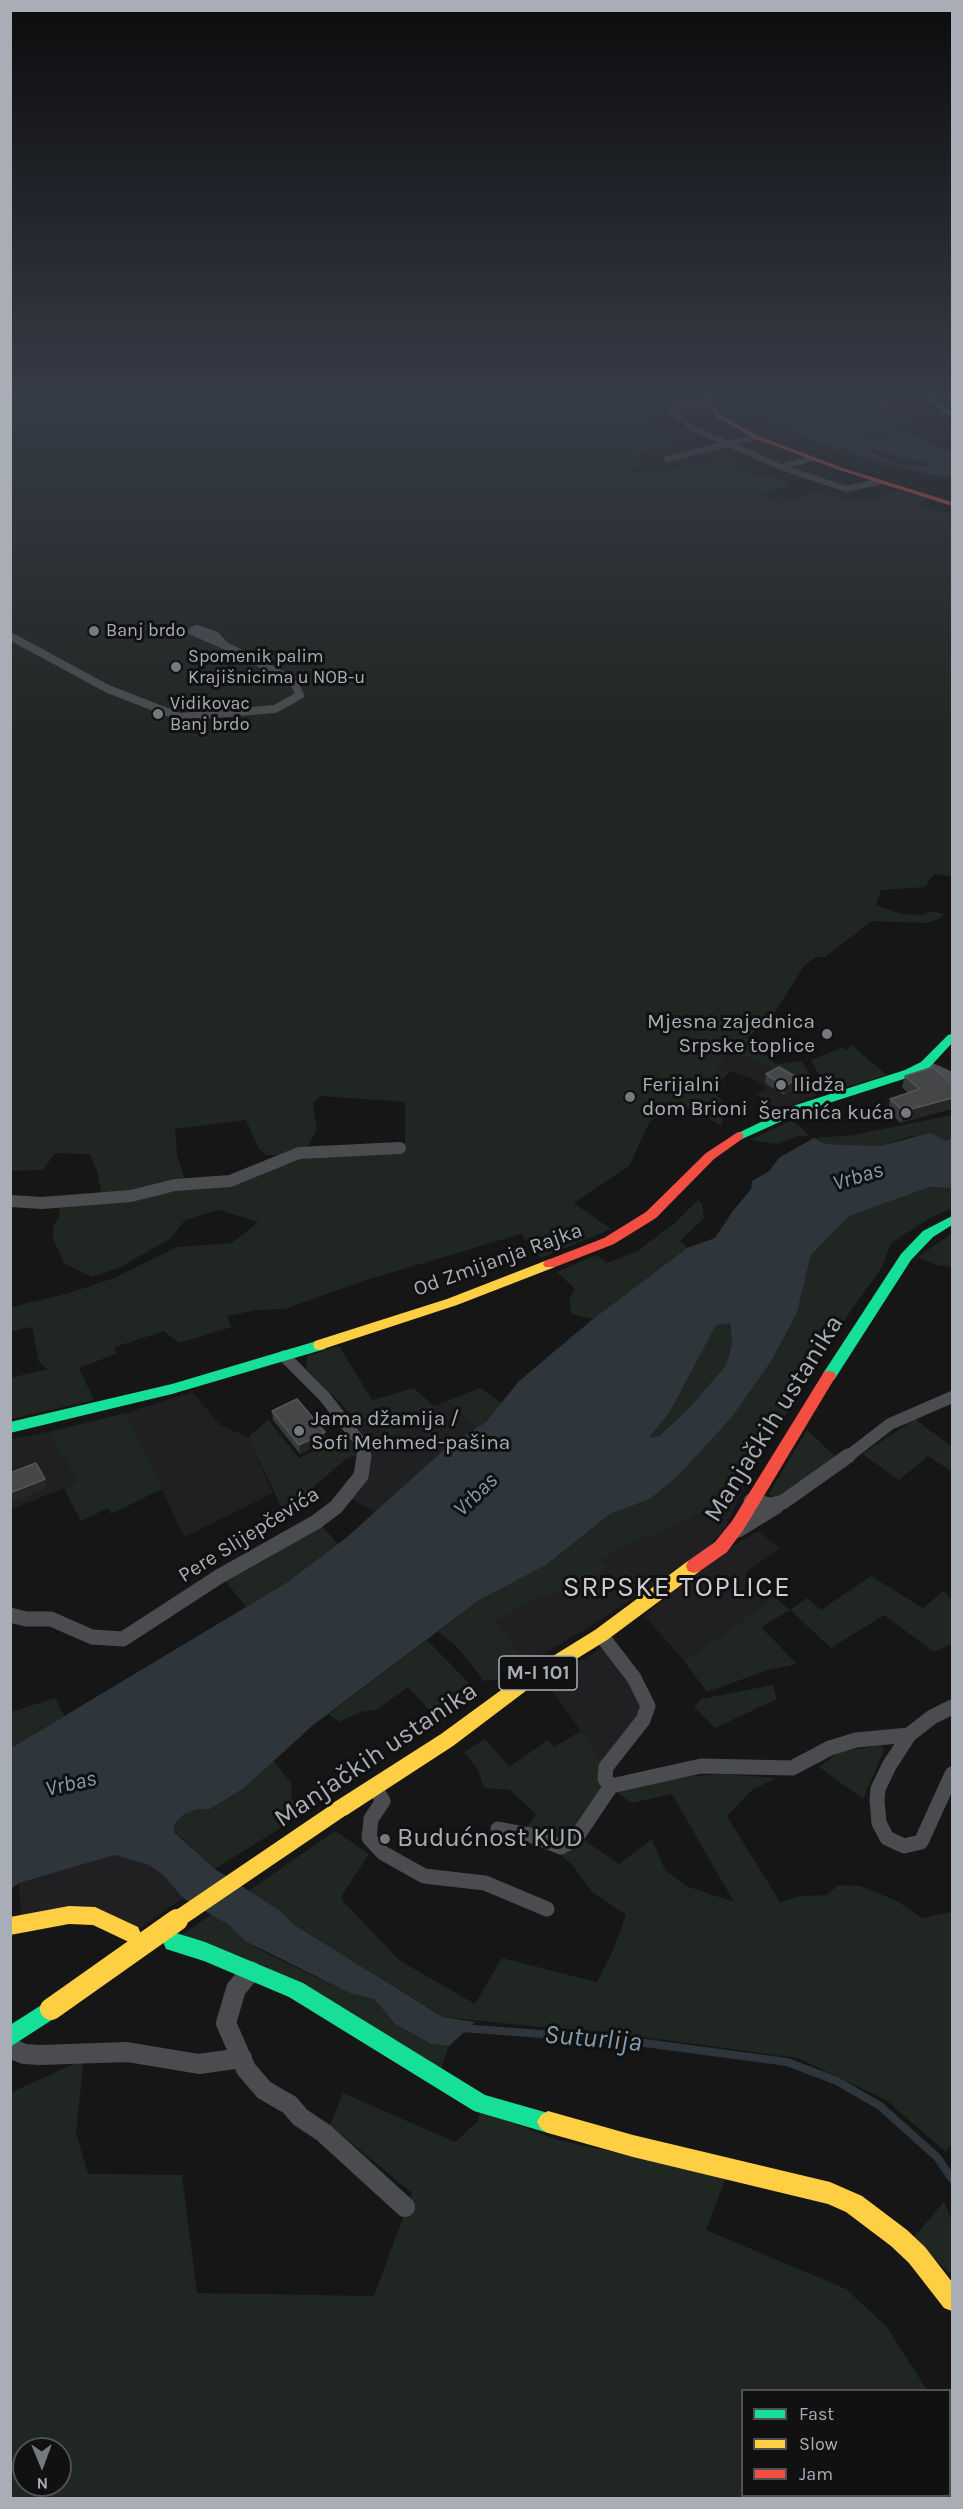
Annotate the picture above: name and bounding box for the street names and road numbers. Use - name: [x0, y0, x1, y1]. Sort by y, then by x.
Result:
- street label: Od Zmijanja Rajka: [410, 1218, 586, 1302]
- street label: Manjačkih ustanika: [698, 1310, 850, 1528]
- street label: Pere Slijepčevića: [174, 1482, 324, 1588]
- road number: M-I 101: [499, 1656, 577, 1690]
- street label: Manjačkih ustanika: [269, 1676, 483, 1834]

